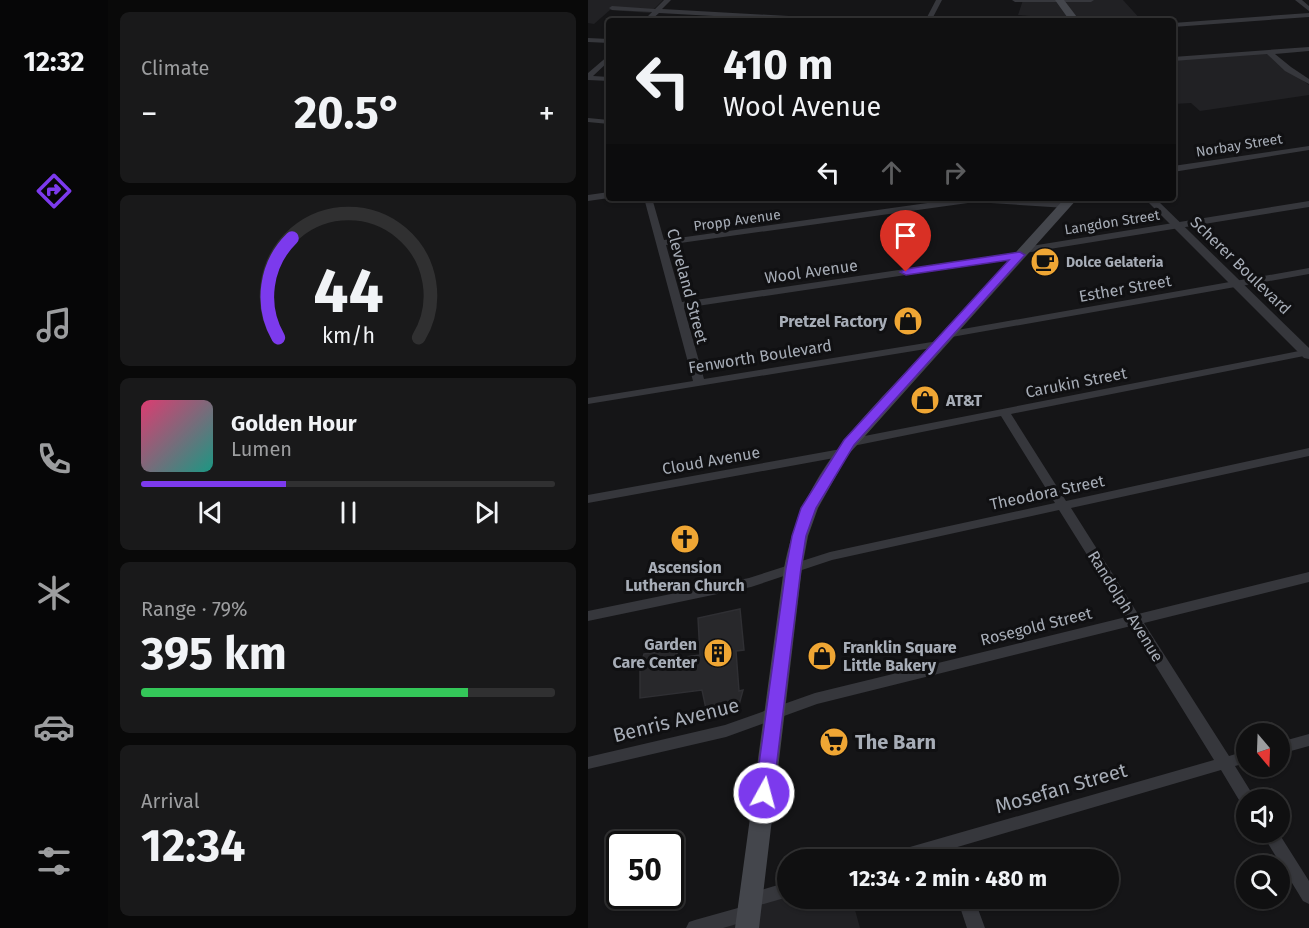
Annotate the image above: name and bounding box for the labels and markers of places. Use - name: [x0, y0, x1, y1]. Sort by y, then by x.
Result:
- pin: [880, 210, 931, 272]
- cafe icon: Dolce Gelateria: [1029, 246, 1061, 278]
- place label: Dolce Gelateria: [1066, 254, 1164, 271]
- shop icon: Pretzel Factory: [892, 305, 924, 337]
- place label: Pretzel Factory: [779, 312, 888, 331]
- shop icon: AT&T: [909, 384, 941, 416]
- place label: AT&T: [945, 391, 983, 410]
- church icon: Ascension Lutheran Church: [669, 523, 701, 555]
- place label: Ascension Lutheran Church: [625, 558, 745, 595]
- place label: Garden Care Center: [613, 635, 698, 672]
- building icon: Garden Care Center: [702, 637, 734, 669]
- place label: Franklin Square Little Bakery: [843, 638, 957, 675]
- shop icon: Franklin Square Little Bakery: [806, 640, 838, 672]
- supermarket icon: The Barn: [818, 726, 850, 758]
- place label: The Barn: [855, 730, 936, 754]

